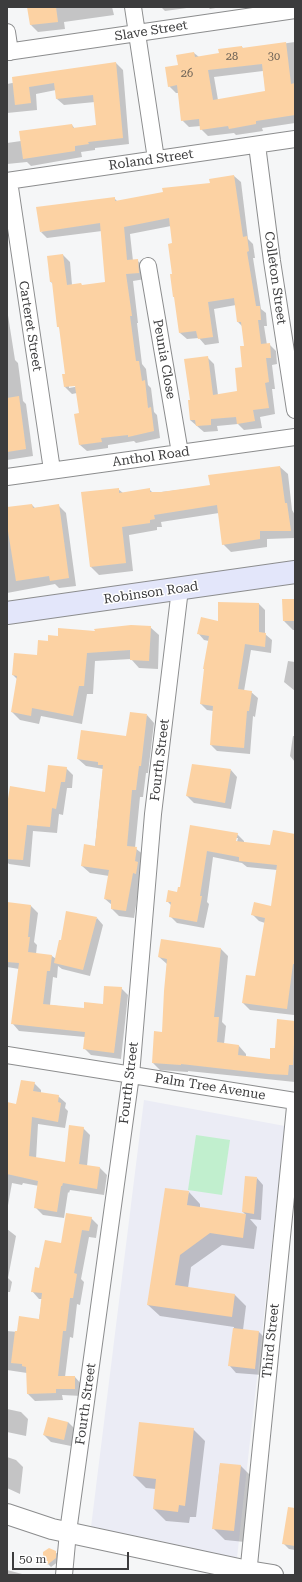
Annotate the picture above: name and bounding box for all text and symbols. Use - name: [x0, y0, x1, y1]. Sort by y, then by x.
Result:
- street label: Slave Street: [113, 18, 189, 44]
- house number: 28: [226, 50, 238, 64]
- house number: 30: [268, 50, 280, 64]
- house number: 26: [181, 67, 193, 81]
- street label: Roland Street: [108, 146, 194, 174]
- street label: Colleton Street: [261, 230, 289, 326]
- street label: Carteret Street: [15, 280, 45, 372]
- street label: Peunia Close: [149, 318, 179, 400]
- street label: Anthol Road: [111, 444, 191, 470]
- street label: Robinson Road: [103, 579, 199, 607]
- street label: Fourth Street: [147, 718, 173, 802]
- street label: Fourth Street: [116, 1041, 142, 1125]
- street label: Palm Tree Avenue: [153, 1071, 267, 1103]
- street label: Third Street: [259, 1303, 283, 1379]
- street label: Fourth Street: [73, 1362, 99, 1446]
- scale bar: [14, 1544, 131, 1570]
- text: 50 m: [19, 1552, 46, 1566]

